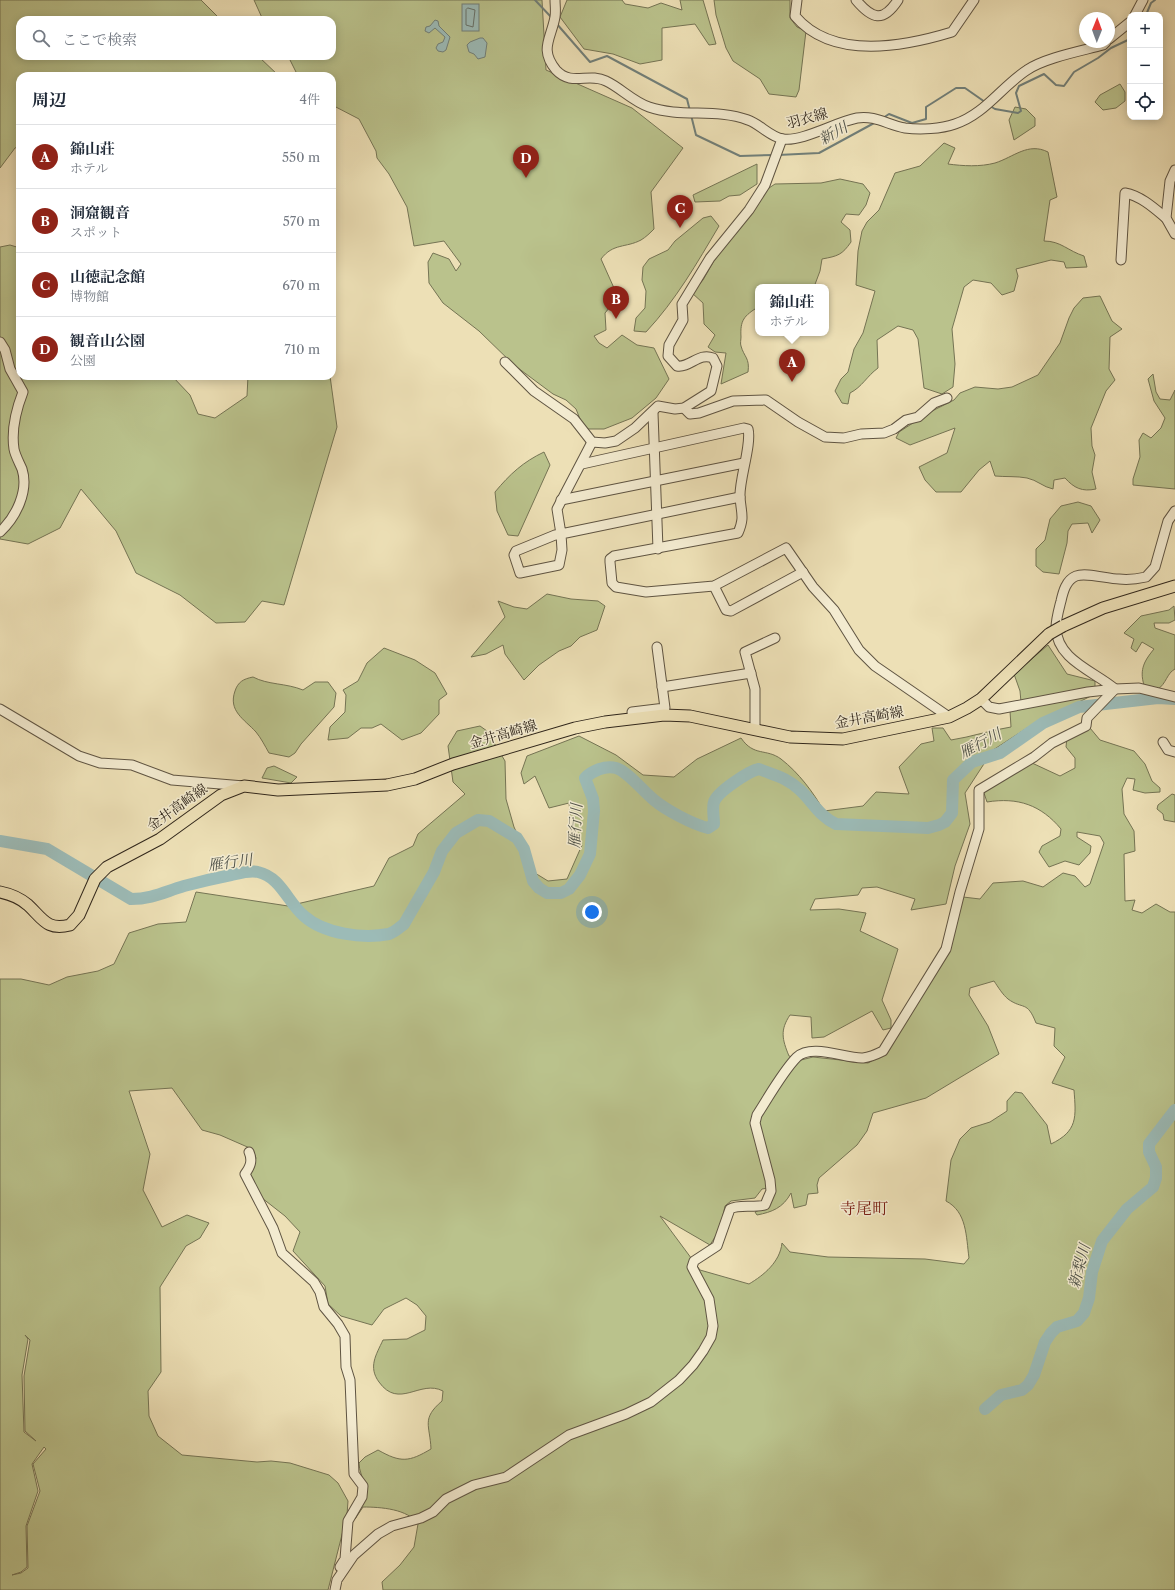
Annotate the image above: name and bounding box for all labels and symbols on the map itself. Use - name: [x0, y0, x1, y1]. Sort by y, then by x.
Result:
- north arrow: [1079, 12, 1115, 48]
- street label: 羽衣線: [784, 104, 830, 132]
- water label: 新川: [815, 116, 852, 149]
- pin: D: [513, 145, 539, 178]
- pin: C: [667, 195, 693, 228]
- pin: B: [603, 286, 629, 319]
- pin: A: [779, 349, 805, 382]
- street label: 金井高崎線: [833, 702, 905, 732]
- street label: 金井高崎線: [467, 716, 539, 752]
- water label: 雁行川: [956, 723, 1006, 762]
- street label: 金井高崎線: [143, 780, 211, 834]
- water label: 雁行川: [564, 801, 586, 849]
- water label: 雁行川: [206, 849, 256, 875]
- your location: [582, 902, 602, 922]
- district label: 寺尾町: [840, 1198, 888, 1218]
- water label: 新梨川: [1064, 1240, 1095, 1290]

